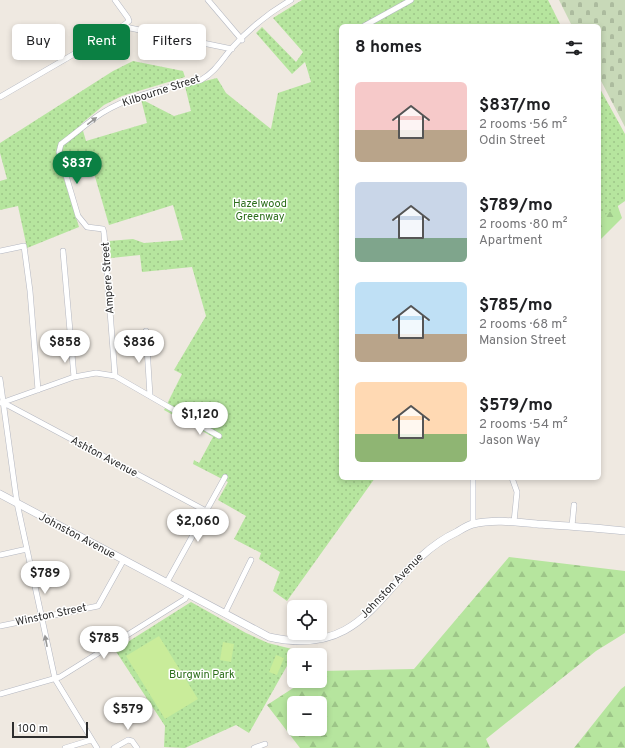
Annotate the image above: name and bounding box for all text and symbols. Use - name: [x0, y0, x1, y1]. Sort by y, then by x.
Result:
- chip: Buy: [12, 24, 65, 60]
- chip: Rent: [73, 24, 130, 60]
- chip: Filters: [138, 24, 206, 60]
- text: 8 homes: [355, 37, 422, 59]
- icon: filters: [563, 37, 585, 59]
- street label: Kilbourne Street: [120, 72, 202, 110]
- text: $837/mo: [479, 95, 551, 117]
- icon: home: [387, 98, 435, 146]
- one-way arrow: [87, 117, 97, 125]
- text: 2 rooms · 56 m²: [479, 117, 567, 133]
- text: Odin Street: [479, 133, 545, 149]
- pin: $837: [53, 151, 101, 185]
- text: $837: [62, 156, 92, 172]
- text: $789/mo: [479, 195, 553, 217]
- park label: Hazelwood Greenway: [233, 197, 287, 224]
- icon: home: [387, 198, 435, 246]
- text: 2 rooms · 80 m²: [479, 217, 568, 233]
- text: Apartment: [479, 233, 542, 249]
- street label: Ampere Street: [99, 242, 117, 314]
- text: $785/mo: [479, 295, 552, 317]
- icon: home: [387, 298, 435, 346]
- text: 2 rooms · 68 m²: [479, 317, 567, 333]
- pin: $858: [41, 330, 89, 364]
- pin: $836: [115, 330, 163, 364]
- text: Mansion Street: [479, 333, 566, 349]
- text: $858: [49, 335, 81, 351]
- text: $836: [123, 335, 155, 351]
- text: $579/mo: [479, 395, 553, 417]
- icon: home: [387, 398, 435, 446]
- pin: $1,120: [167, 402, 233, 436]
- text: $1,120: [181, 407, 219, 423]
- text: 2 rooms · 54 m²: [479, 417, 568, 433]
- street label: Ashton Avenue: [68, 433, 140, 481]
- text: Jason Way: [479, 433, 541, 449]
- pin: $2,060: [165, 509, 231, 543]
- street label: Johnston Avenue: [36, 510, 118, 562]
- text: $2,060: [176, 514, 220, 530]
- street label: Johnston Avenue: [357, 551, 427, 621]
- pin: $789: [21, 561, 69, 595]
- text: $789: [30, 566, 60, 582]
- map controls: [287, 600, 327, 736]
- button: locate: [287, 600, 327, 640]
- street label: Winston Street: [14, 601, 88, 629]
- pin: $785: [80, 626, 128, 660]
- text: $785: [89, 631, 119, 647]
- one-way arrow: [43, 634, 49, 647]
- button: +: [287, 648, 327, 688]
- park label: Burgwin Park: [169, 668, 235, 682]
- button: −: [287, 696, 327, 736]
- pin: $579: [104, 697, 152, 731]
- text: $579: [113, 702, 143, 718]
- scale bar: [12, 720, 88, 739]
- text: 100 m: [18, 722, 48, 736]

